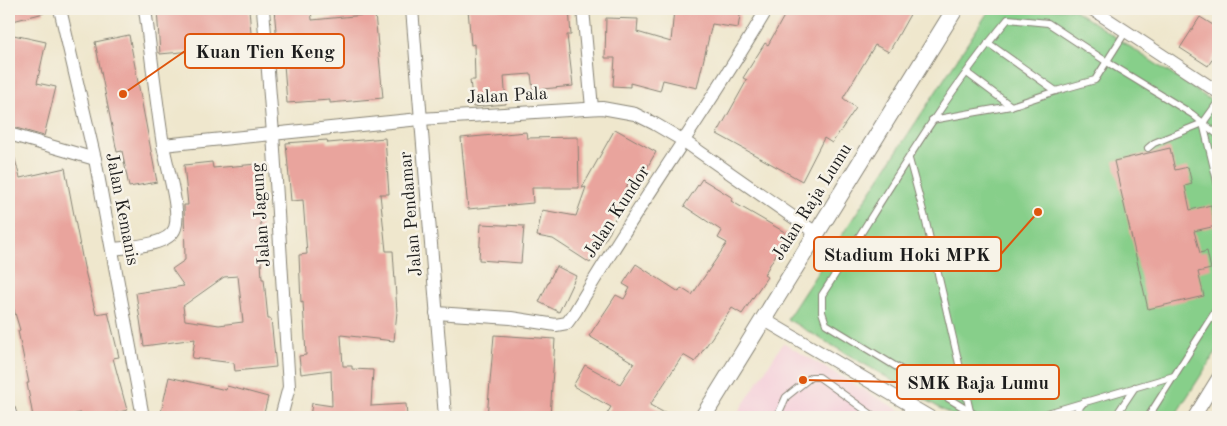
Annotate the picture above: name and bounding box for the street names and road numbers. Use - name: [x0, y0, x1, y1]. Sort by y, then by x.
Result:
- street label: Jalan Pala: [466, 85, 548, 107]
- street label: Jalan Raja Lumu: [769, 140, 855, 264]
- street label: Jalan Pendamar: [397, 150, 425, 277]
- street label: Jalan Kemanis: [102, 151, 142, 267]
- street label: Jalan Jagung: [248, 162, 274, 268]
- street label: Jalan Kundor: [581, 162, 654, 261]

